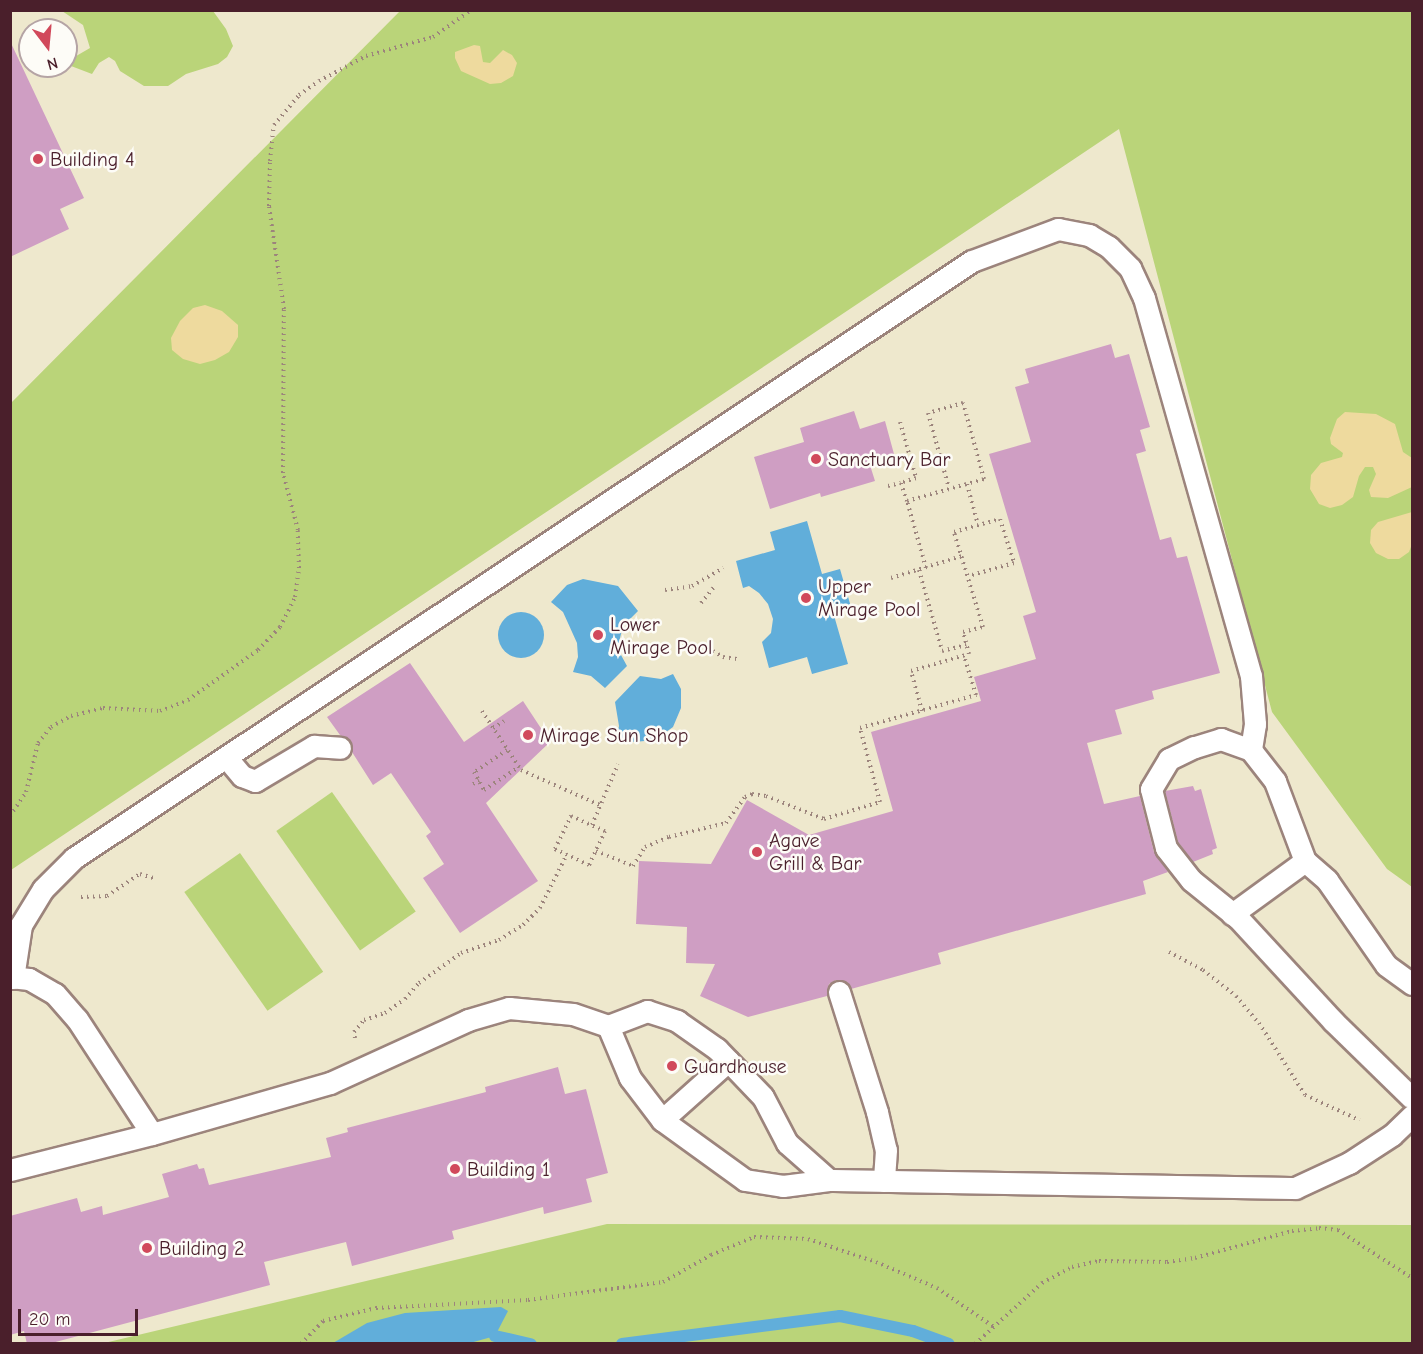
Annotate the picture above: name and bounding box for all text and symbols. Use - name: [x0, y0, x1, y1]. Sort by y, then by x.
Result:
- north arrow: [18, 18, 78, 78]
- text: N: [45, 53, 60, 73]
- place label: Building 4: [50, 147, 135, 171]
- marker: Building 4: [31, 152, 45, 166]
- place label: Sanctuary Bar: [828, 447, 951, 471]
- marker: Sanctuary Bar: [809, 452, 823, 466]
- place label: Upper Mirage Pool: [818, 574, 920, 621]
- marker: Upper Mirage Pool: [799, 591, 813, 605]
- place label: Lower Mirage Pool: [610, 612, 712, 659]
- marker: Lower Mirage Pool: [591, 628, 605, 642]
- place label: Mirage Sun Shop: [540, 723, 688, 747]
- marker: Mirage Sun Shop: [521, 728, 535, 742]
- place label: Agave Grill & Bar: [769, 828, 861, 875]
- marker: Agave Grill & Bar: [750, 845, 764, 859]
- place label: Guardhouse: [684, 1054, 787, 1078]
- marker: Guardhouse: [665, 1059, 679, 1073]
- place label: Building 1: [467, 1157, 550, 1181]
- marker: Building 1: [448, 1162, 462, 1176]
- place label: Building 2: [159, 1236, 244, 1260]
- marker: Building 2: [140, 1241, 154, 1255]
- scale bar: [21, 1297, 141, 1335]
- text: 20 m: [29, 1309, 70, 1330]

